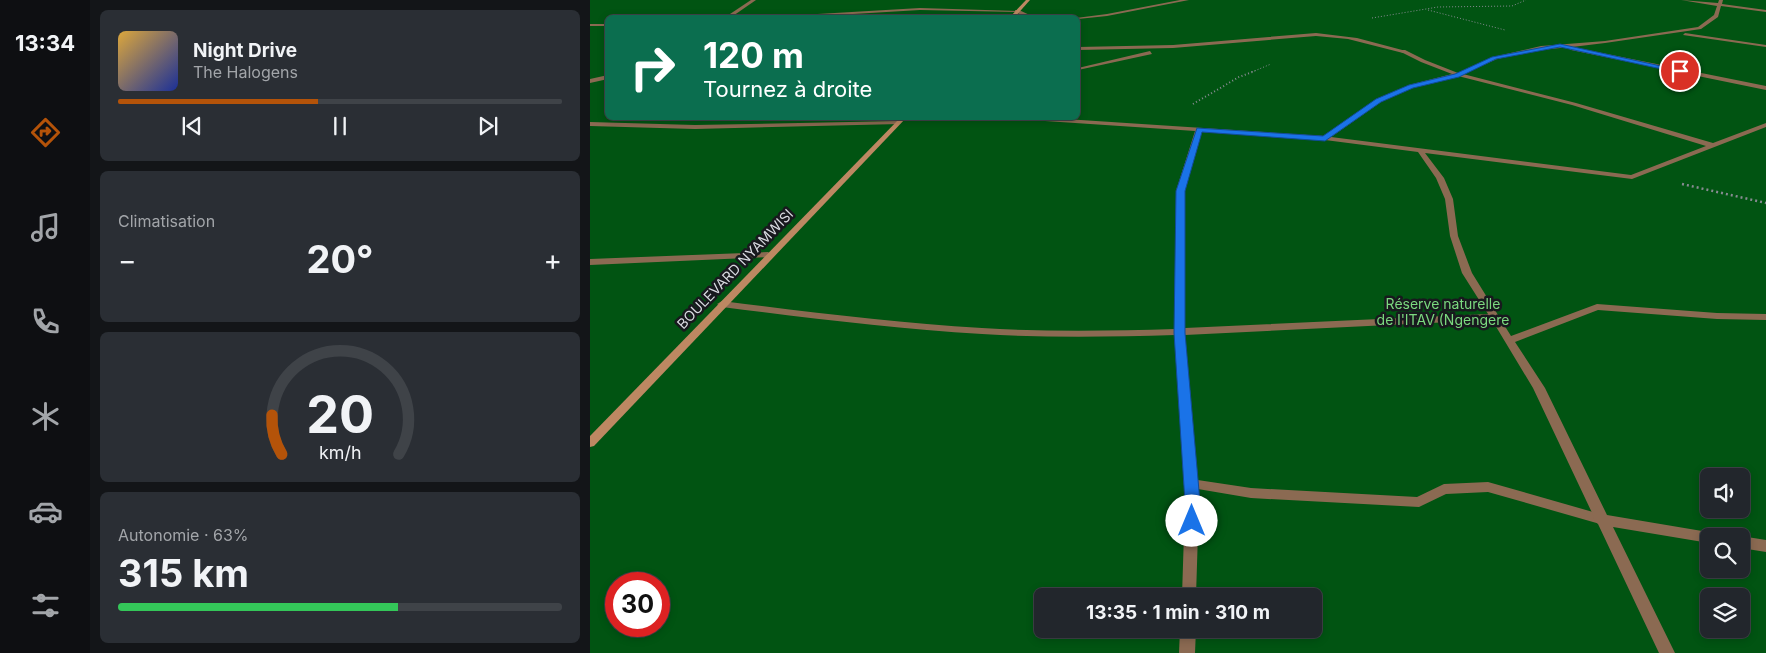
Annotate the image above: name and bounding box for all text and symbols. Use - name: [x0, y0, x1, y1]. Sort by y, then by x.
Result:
- text: 13:34: [15, 30, 75, 56]
- text: 120 m: [703, 34, 804, 76]
- icon: right: [620, 35, 685, 100]
- text: Night Drive: [193, 39, 297, 62]
- pin: [1659, 50, 1701, 92]
- icon: arrive: [1666, 57, 1694, 85]
- text: The Halogens: [193, 62, 298, 82]
- text: Tournez à droite: [703, 76, 872, 102]
- icon: previous: [178, 112, 206, 140]
- icon: pause: [326, 112, 354, 140]
- icon: next: [474, 112, 502, 140]
- icon: directions: [28, 115, 63, 150]
- street label: BOULEVARD NYAMWISI: [673, 205, 796, 332]
- icon: music: [28, 210, 63, 245]
- text: Climatisation: [118, 211, 215, 231]
- text: 20°: [306, 236, 374, 282]
- text: −: [118, 243, 137, 277]
- text: +: [543, 243, 562, 277]
- park label: Réserve naturelle de l'ITAV (Ngengere: [1377, 295, 1509, 328]
- icon: phone: [28, 304, 63, 339]
- text: 20: [306, 383, 374, 446]
- icon: climate: [28, 399, 63, 434]
- text: km/h: [319, 442, 361, 463]
- map controls: [1700, 468, 1750, 638]
- button: sound: [1700, 468, 1750, 518]
- icon: car: [28, 494, 63, 529]
- position arrow: [1165, 494, 1217, 546]
- text: Autonomie · 63%: [118, 525, 249, 545]
- button: search: [1700, 528, 1750, 578]
- text: 315 km: [118, 550, 249, 596]
- speed limit sign: 30: [605, 572, 670, 637]
- icon: filters: [28, 588, 63, 623]
- button: layers: [1700, 588, 1750, 638]
- text: 13:35 · 1 min · 310 m: [1086, 601, 1270, 624]

